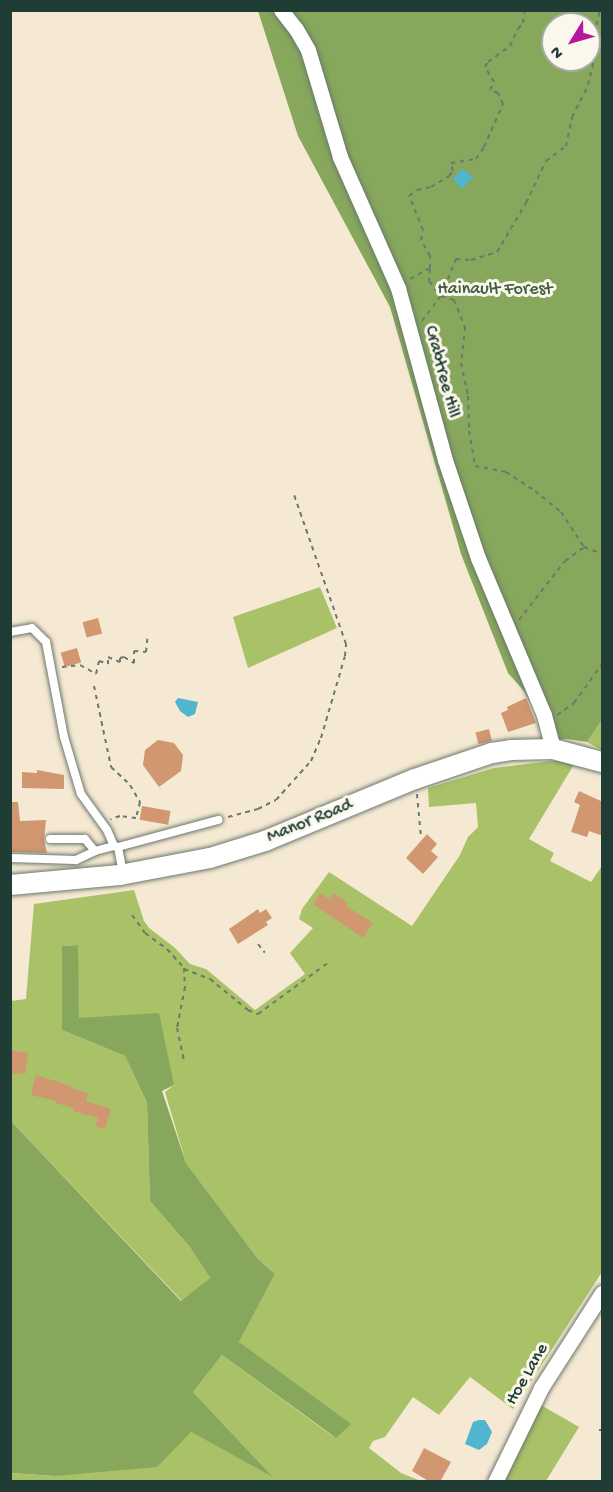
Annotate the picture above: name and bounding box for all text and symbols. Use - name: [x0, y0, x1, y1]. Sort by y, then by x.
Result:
- north arrow: [541, 12, 601, 72]
- text: N: [547, 42, 569, 62]
- park label: Hainault Forest: [438, 279, 552, 301]
- street label: Crabtree Hill: [418, 324, 464, 420]
- street label: Manor Road: [264, 795, 356, 849]
- street label: Hoe Lane: [502, 1340, 554, 1410]

